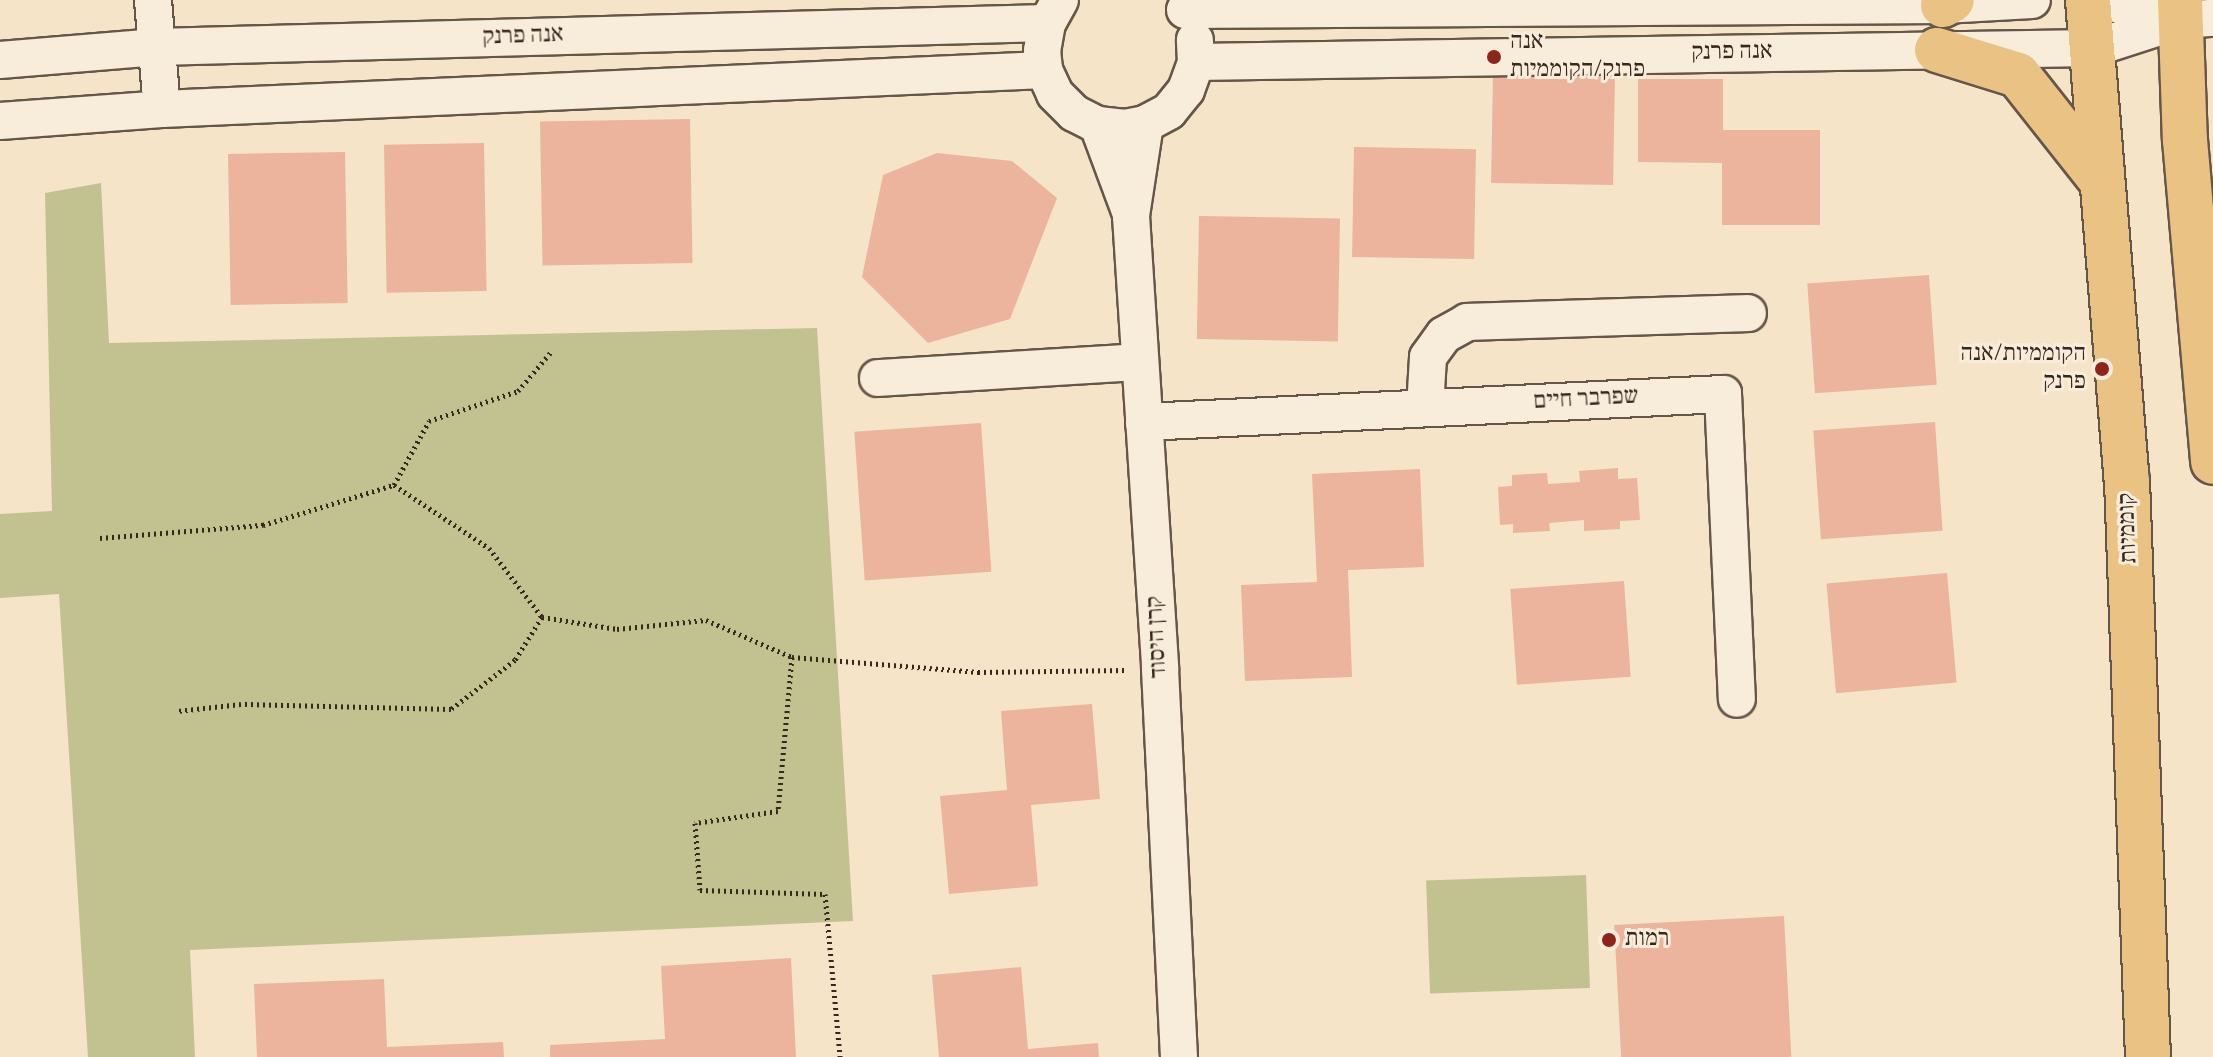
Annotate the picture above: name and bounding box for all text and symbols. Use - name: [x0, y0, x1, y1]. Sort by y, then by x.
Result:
- street label: אנה פרנק: [482, 21, 564, 53]
- place label: אנה פרנק/הקוממיות: [1510, 29, 1645, 85]
- street label: אנה פרנק: [1691, 38, 1773, 68]
- marker: אנה פרנק/הקוממיות: [1485, 48, 1503, 66]
- place label: הקוממיות/אנה פרנק: [1960, 341, 2086, 397]
- marker: הקוממיות/אנה פרנק: [2093, 360, 2111, 378]
- street label: שפרבר חיים: [1533, 383, 1639, 417]
- street label: קוממיות: [2113, 492, 2145, 564]
- street label: קרן היסוד: [1141, 595, 1175, 679]
- place label: רמות: [1625, 926, 1669, 954]
- marker: רמות: [1600, 931, 1618, 949]

